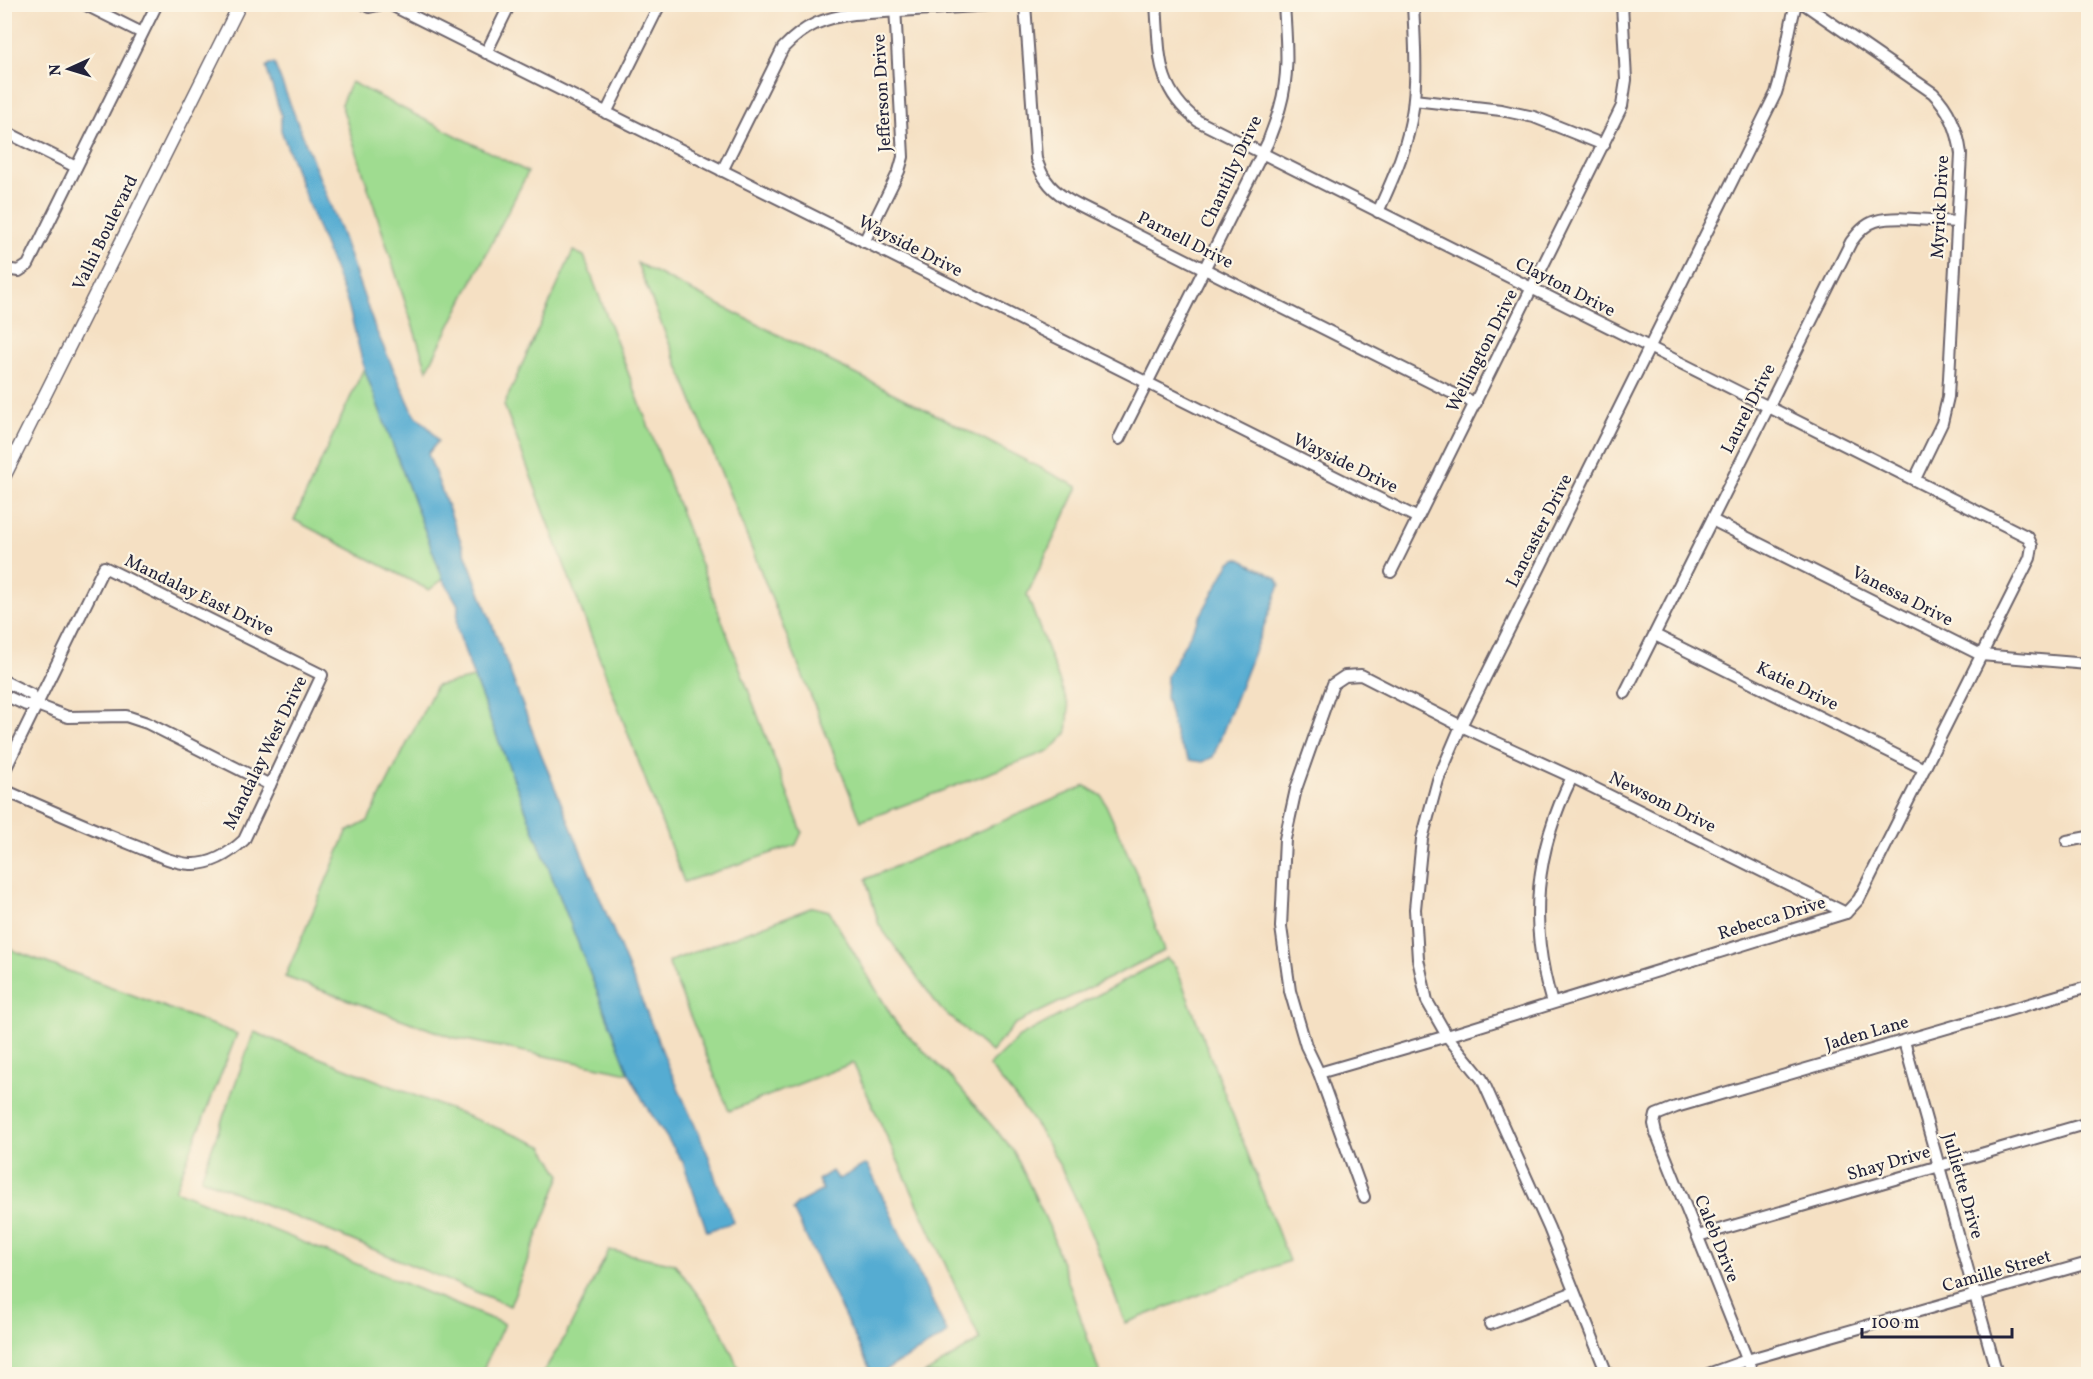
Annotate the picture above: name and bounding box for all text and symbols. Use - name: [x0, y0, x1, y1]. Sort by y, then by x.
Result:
- street label: Jefferson Drive: [867, 33, 899, 153]
- north arrow: [39, 39, 99, 99]
- text: N: [45, 63, 67, 76]
- street label: Chantilly Drive: [1195, 112, 1269, 232]
- street label: Myrick Drive: [1926, 155, 1956, 259]
- street label: Valhi Boulevard: [67, 171, 145, 295]
- street label: Parnell Drive: [1133, 206, 1237, 276]
- street label: Wayside Drive: [853, 210, 967, 284]
- street label: Clayton Drive: [1511, 252, 1619, 324]
- street label: Wellington Drive: [1441, 285, 1525, 417]
- street label: Laurel Drive: [1716, 360, 1782, 458]
- street label: Wayside Drive: [1288, 428, 1402, 500]
- street label: Lancaster Drive: [1501, 470, 1579, 592]
- street label: Mandalay East Drive: [120, 549, 278, 643]
- street label: Vanessa Drive: [1847, 561, 1957, 633]
- street label: Katie Drive: [1752, 656, 1842, 718]
- street label: Mandalay West Drive: [218, 672, 314, 834]
- street label: Newsom Drive: [1604, 766, 1720, 840]
- street label: Rebecca Drive: [1715, 891, 1829, 947]
- street label: Jaden Lane: [1822, 1010, 1912, 1058]
- street label: Julliette Drive: [1935, 1130, 1989, 1242]
- street label: Shay Drive: [1844, 1140, 1934, 1188]
- street label: Caleb Drive: [1687, 1192, 1745, 1286]
- street label: Camille Street: [1940, 1245, 2054, 1299]
- scale bar: [1862, 1301, 2012, 1339]
- text: 100 m: [1871, 1311, 1920, 1336]

